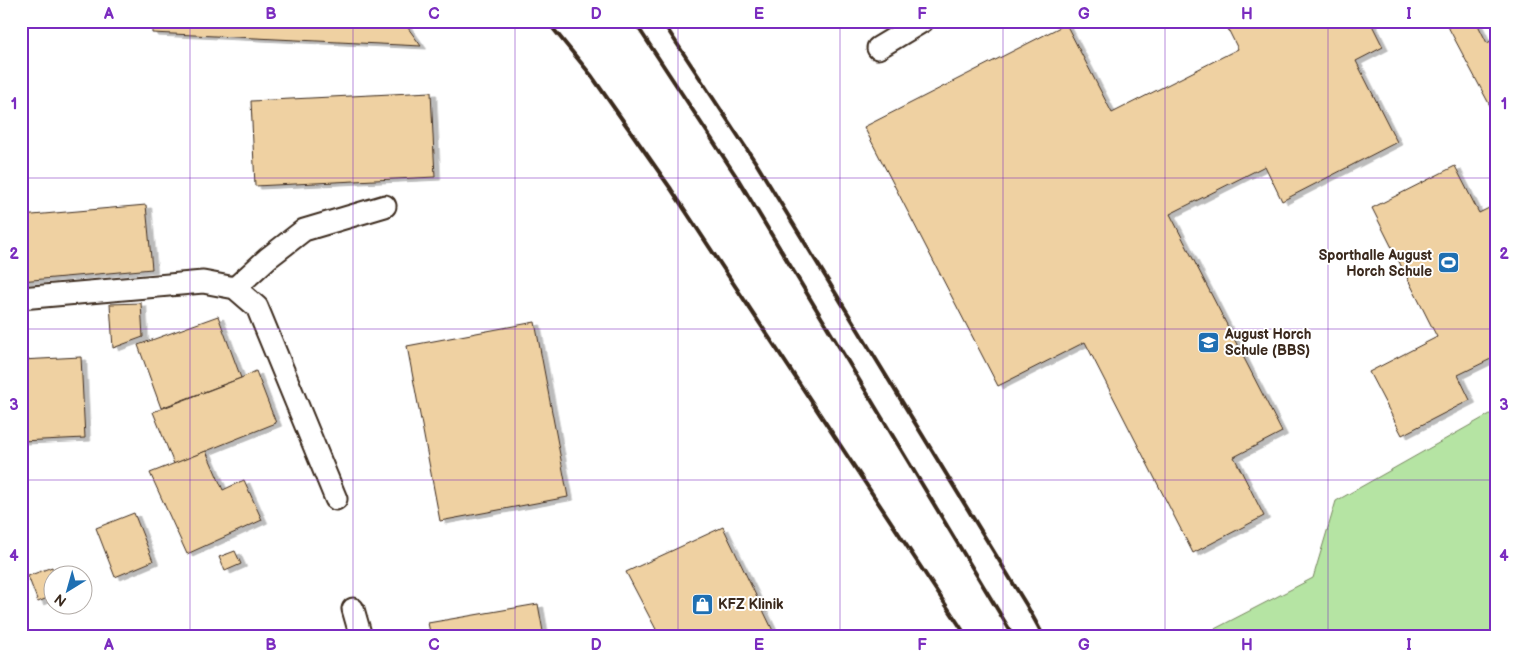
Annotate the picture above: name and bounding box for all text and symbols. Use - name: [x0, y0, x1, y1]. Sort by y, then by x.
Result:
- text: A: [103, 5, 114, 24]
- text: B: [265, 5, 277, 24]
- text: C: [428, 5, 440, 24]
- text: D: [590, 5, 602, 24]
- text: E: [754, 5, 764, 24]
- text: F: [917, 5, 927, 24]
- text: G: [1078, 5, 1090, 24]
- text: H: [1241, 5, 1253, 24]
- text: I: [1406, 5, 1412, 24]
- text: 1: [11, 95, 17, 114]
- text: 1: [1501, 95, 1507, 114]
- text: 2: [9, 245, 19, 264]
- text: 2: [1499, 245, 1509, 264]
- place label: Sporthalle August Horch Schule: [1319, 247, 1432, 280]
- sports icon: Sporthalle August Horch Schule: [1436, 251, 1460, 275]
- place label: August Horch Schule (BBS): [1224, 326, 1311, 359]
- school or university icon: August Horch Schule (BBS): [1197, 330, 1221, 354]
- text: 3: [9, 396, 19, 415]
- text: 3: [1499, 396, 1509, 415]
- text: 4: [9, 547, 19, 566]
- text: 4: [1499, 547, 1509, 566]
- north arrow: [42, 566, 92, 616]
- text: N: [51, 590, 70, 610]
- shop icon: KFZ Klinik: [690, 592, 714, 616]
- place label: KFZ Klinik: [718, 596, 784, 613]
- text: A: [103, 636, 114, 655]
- text: B: [265, 636, 277, 655]
- text: C: [428, 636, 440, 655]
- text: D: [590, 636, 602, 655]
- text: E: [754, 636, 764, 655]
- text: F: [917, 636, 927, 655]
- text: G: [1078, 636, 1090, 655]
- text: H: [1241, 636, 1253, 655]
- text: I: [1406, 636, 1412, 655]

